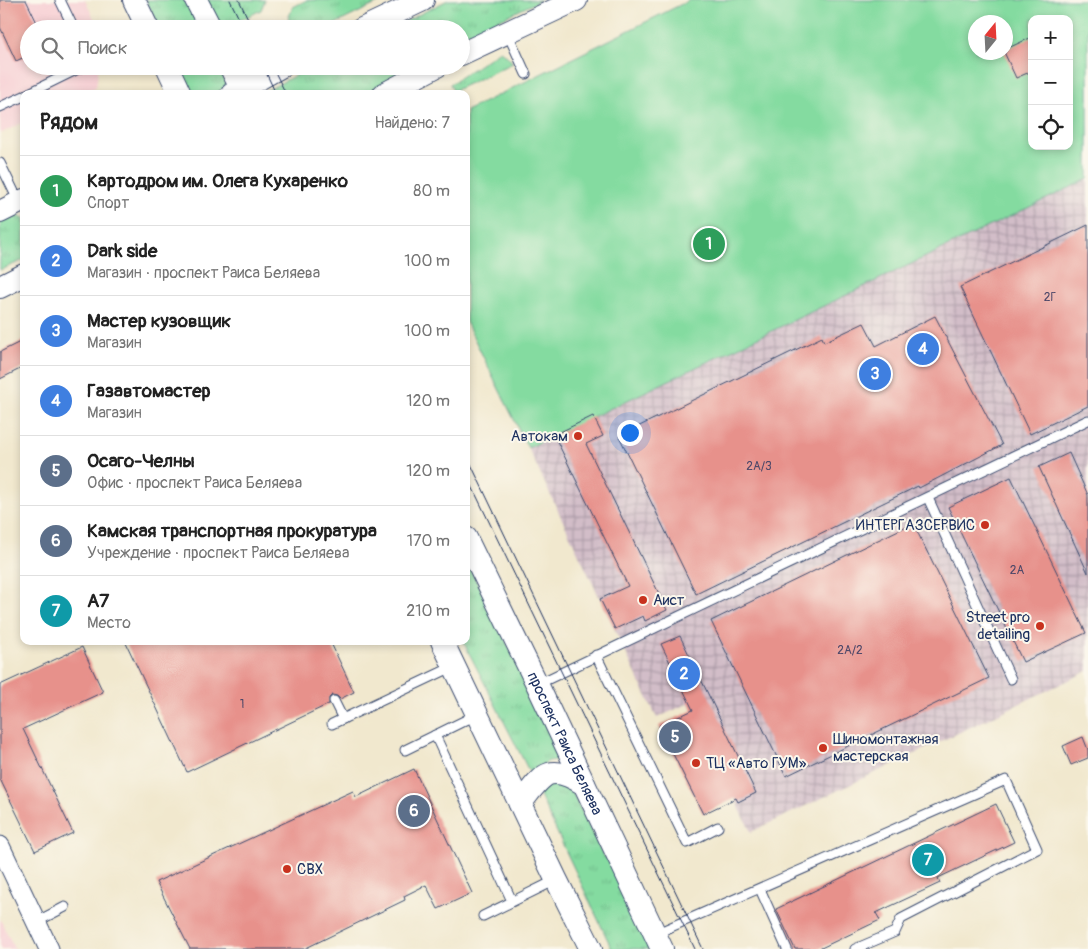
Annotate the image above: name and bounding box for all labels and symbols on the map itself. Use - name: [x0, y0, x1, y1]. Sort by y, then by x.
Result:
- north arrow: [968, 15, 1013, 60]
- pin: 1: [693, 225, 725, 263]
- house number: 2Г: [1044, 290, 1056, 305]
- pin: 4: [907, 330, 939, 368]
- pin: 3: [859, 355, 891, 393]
- your location: [617, 420, 643, 446]
- place label: Автокам: [511, 427, 568, 446]
- marker: Автокам: [572, 430, 584, 442]
- house number: 2А/3: [746, 459, 772, 474]
- place label: ИНТЕРГАЗСЕРВИС: [856, 516, 975, 535]
- marker: ИНТЕРГАЗСЕРВИС: [979, 519, 991, 531]
- house number: 2А: [1010, 563, 1024, 578]
- place label: Аист: [653, 591, 685, 610]
- marker: Аист: [637, 594, 649, 606]
- place label: Street pro detailing: [966, 608, 1030, 644]
- marker: Street pro detailing: [1034, 620, 1046, 632]
- house number: 2А/2: [837, 643, 863, 658]
- pin: 2: [668, 655, 700, 693]
- street label: проспект Раиса Беляева: [523, 669, 607, 818]
- house number: 1: [240, 697, 244, 712]
- pin: 5: [659, 718, 691, 756]
- place label: Шиномонтажная мастерская: [833, 730, 939, 766]
- marker: Шиномонтажная мастерская: [817, 742, 829, 754]
- place label: ТЦ «Авто ГУМ»: [706, 754, 807, 773]
- marker: ТЦ «Авто ГУМ»: [690, 757, 702, 769]
- pin: 6: [398, 792, 430, 830]
- pin: 7: [912, 841, 944, 879]
- place label: СВХ: [297, 860, 323, 879]
- marker: СВХ: [281, 863, 293, 875]

